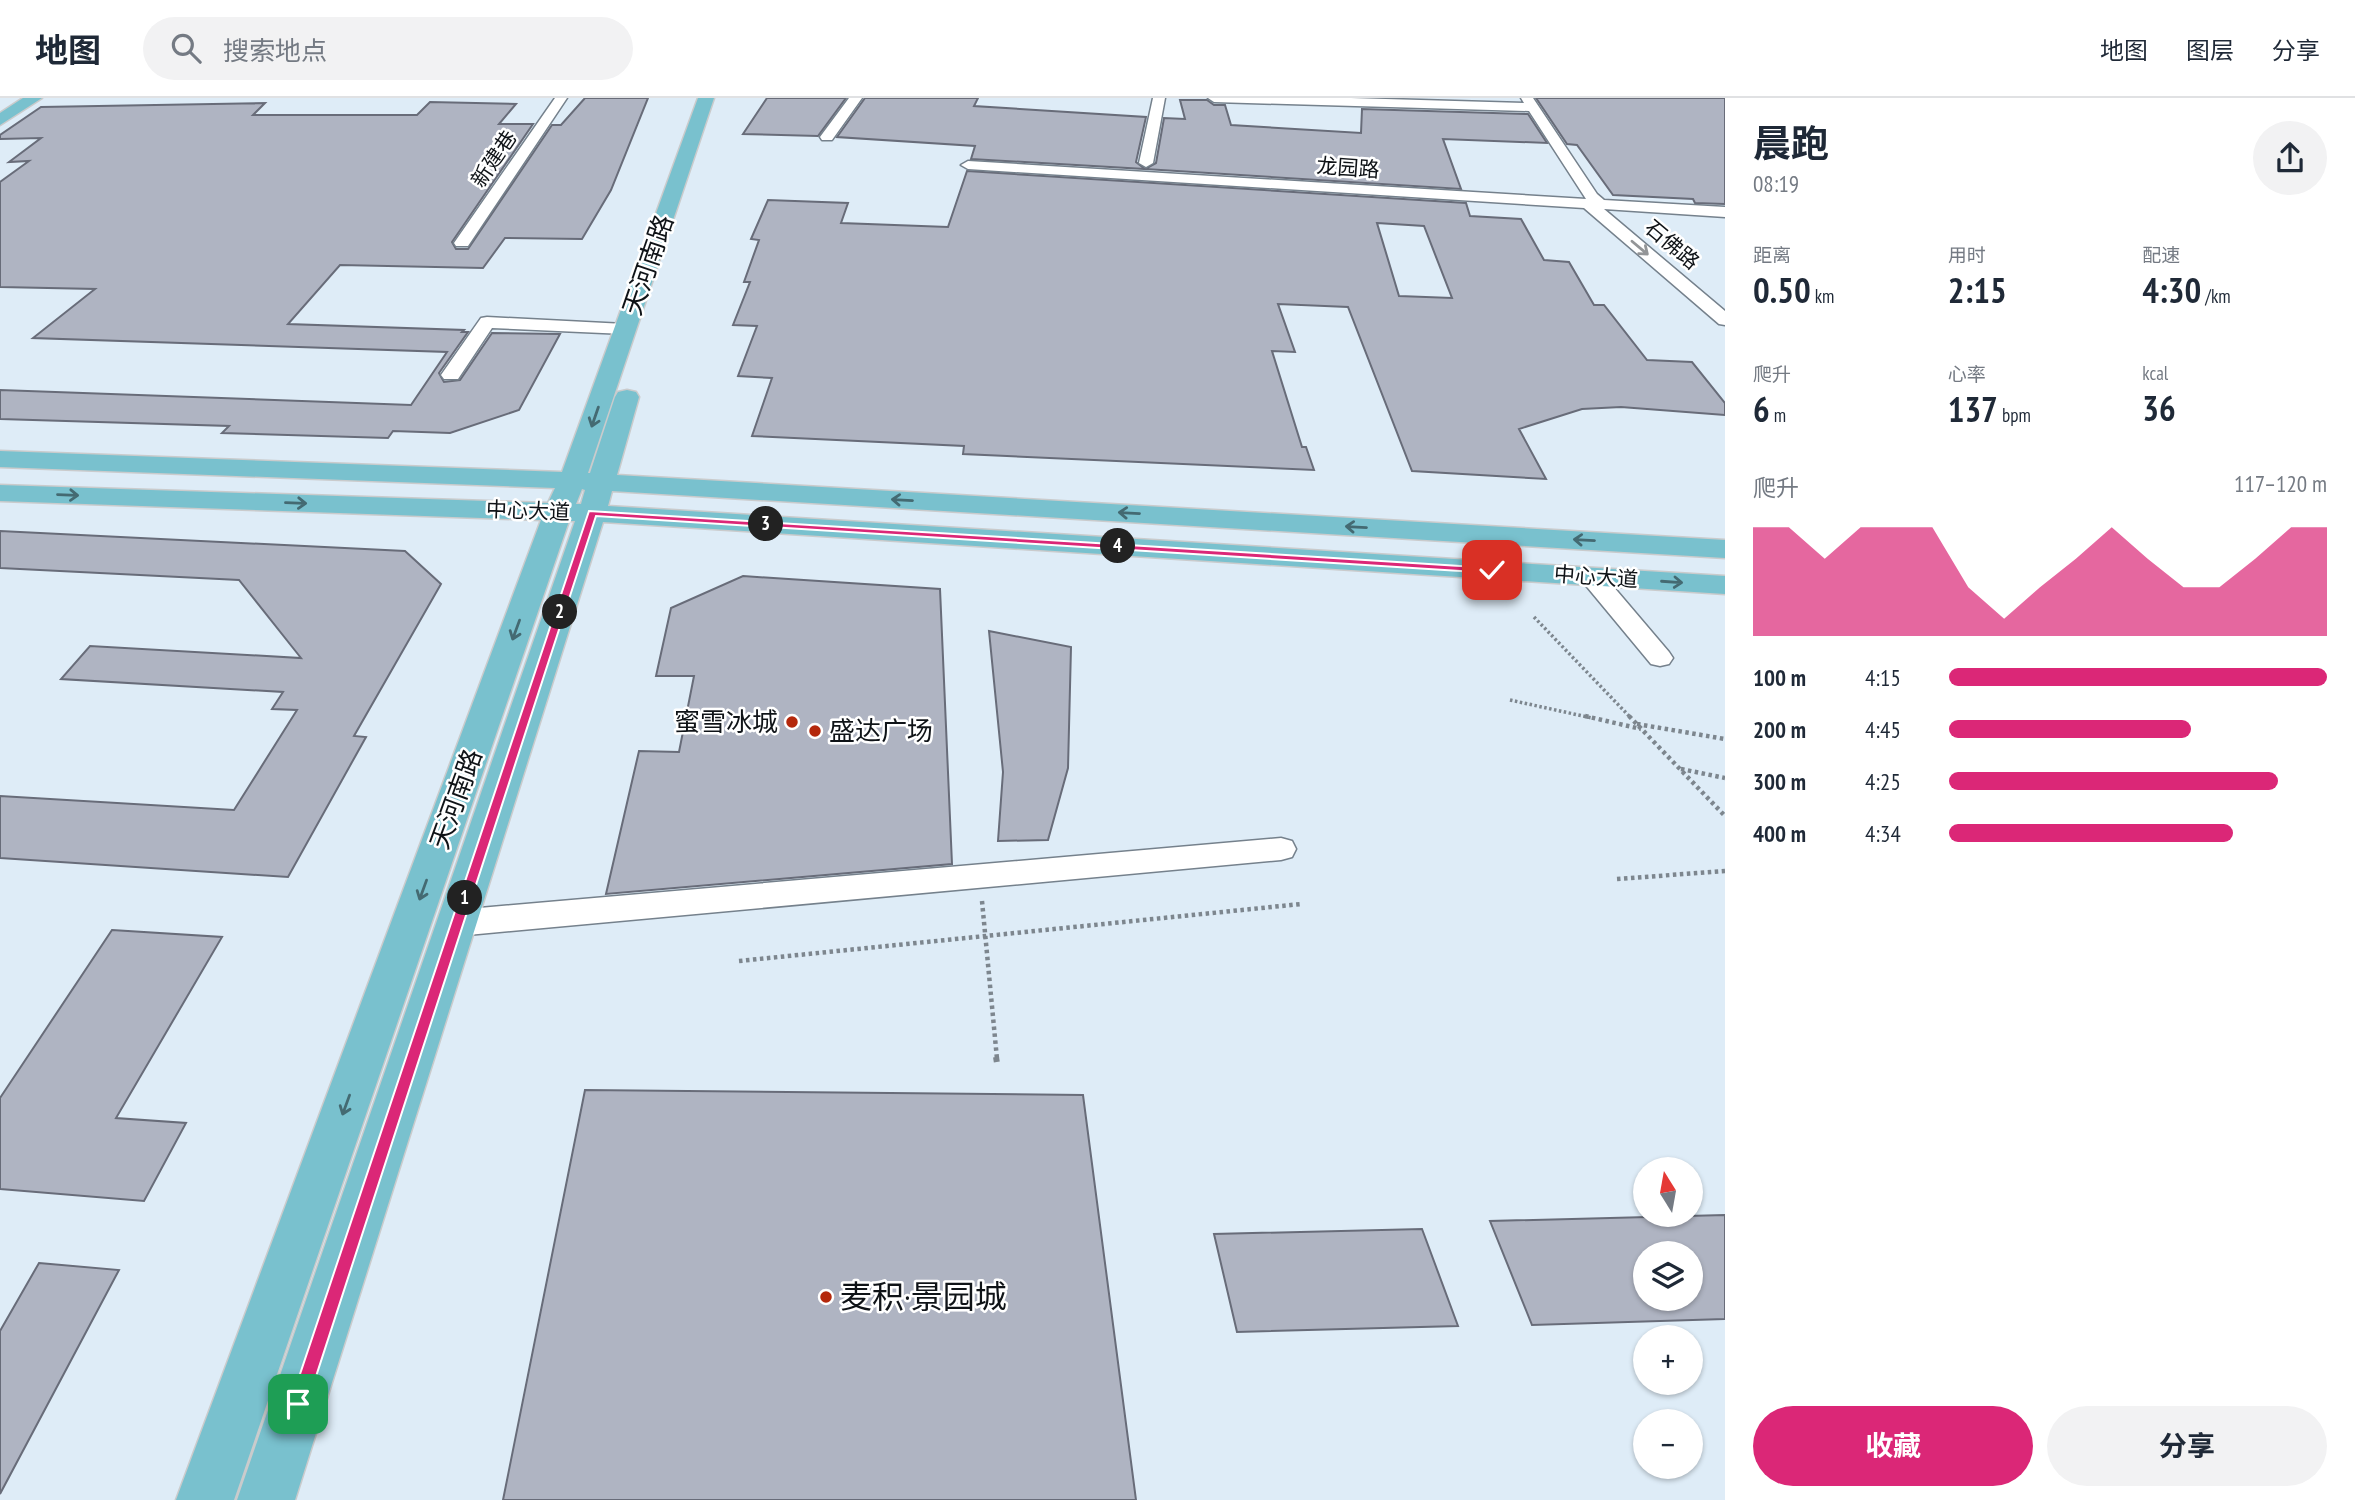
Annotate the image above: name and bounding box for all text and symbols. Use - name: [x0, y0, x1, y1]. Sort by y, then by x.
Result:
- search box: [143, 17, 633, 80]
- text: 地图: [35, 28, 101, 71]
- icon: search: [167, 29, 205, 67]
- text: 搜索地点: [223, 34, 327, 67]
- text: 地图: [2100, 35, 2148, 66]
- text: 图层: [2186, 35, 2234, 66]
- text: 分享: [2272, 35, 2320, 66]
- text: 晨跑: [1753, 118, 1829, 167]
- button: share: [2253, 121, 2327, 195]
- street label: 新建巷: [465, 125, 522, 192]
- street label: 龙园路: [1316, 152, 1380, 183]
- text: 08:19: [1753, 169, 1799, 198]
- street label: 天河南路: [615, 210, 680, 319]
- street label: 石佛路: [1640, 214, 1705, 275]
- one-way arrow: [1631, 240, 1649, 256]
- text: 距离: [1753, 243, 1791, 267]
- text: 用时: [1948, 243, 1986, 267]
- text: 配速: [2142, 243, 2180, 267]
- text: 0.50: [1753, 267, 1811, 313]
- text: 2:15: [1948, 267, 2007, 313]
- text: 4:30: [2142, 267, 2201, 313]
- text: km: [1811, 284, 1834, 308]
- text: /km: [2201, 284, 2231, 308]
- text: kcal: [2142, 361, 2168, 385]
- text: 爬升: [1753, 362, 1791, 386]
- text: 心率: [1948, 362, 1986, 386]
- text: 36: [2142, 385, 2176, 431]
- text: 6: [1753, 386, 1770, 432]
- text: 137: [1948, 386, 1998, 432]
- text: m: [1770, 403, 1786, 427]
- text: bpm: [1998, 403, 2031, 427]
- one-way arrow: [588, 405, 600, 427]
- text: 117–120 m: [2234, 469, 2327, 498]
- text: 爬升: [1753, 473, 1799, 502]
- one-way arrow: [56, 489, 79, 502]
- one-way arrow: [891, 493, 914, 506]
- one-way arrow: [284, 496, 307, 510]
- street label: 中心大道: [486, 496, 570, 525]
- pin: 3: [748, 506, 784, 542]
- one-way arrow: [1118, 507, 1141, 520]
- text: 3: [761, 511, 770, 535]
- one-way arrow: [1346, 520, 1368, 533]
- pin: 4: [1100, 528, 1136, 564]
- text: 4: [1113, 533, 1122, 557]
- one-way arrow: [1572, 534, 1595, 547]
- pin: [1462, 540, 1522, 600]
- icon: check: [1473, 551, 1511, 589]
- street label: 中心大道: [1553, 560, 1639, 593]
- one-way arrow: [1660, 576, 1683, 589]
- pin: 2: [542, 594, 578, 630]
- text: 2: [555, 599, 564, 623]
- one-way arrow: [509, 619, 521, 641]
- text: 100 m: [1753, 663, 1806, 692]
- text: 4:15: [1865, 663, 1901, 692]
- place label: 蜜雪冰城: [674, 705, 778, 738]
- marker: 蜜雪冰城: [784, 714, 800, 730]
- place label: 盛达广场: [829, 714, 933, 747]
- text: 200 m: [1753, 715, 1806, 744]
- text: 4:45: [1865, 715, 1901, 744]
- marker: 盛达广场: [807, 723, 823, 739]
- street label: 天河南路: [422, 744, 489, 853]
- text: 300 m: [1753, 767, 1806, 796]
- text: 4:25: [1865, 767, 1901, 796]
- text: 400 m: [1753, 819, 1806, 848]
- text: 4:34: [1865, 819, 1901, 848]
- one-way arrow: [416, 879, 428, 901]
- pin: 1: [448, 880, 482, 916]
- text: 1: [460, 885, 469, 909]
- one-way arrow: [339, 1093, 352, 1115]
- north arrow: [1633, 1157, 1703, 1227]
- map controls: [1633, 1157, 1703, 1479]
- button: layers: [1633, 1241, 1703, 1311]
- place label: 麦积·景园城: [840, 1275, 1007, 1317]
- marker: 麦积·景园城: [818, 1289, 834, 1305]
- button: +: [1633, 1325, 1703, 1395]
- pin: [268, 1374, 328, 1434]
- icon: arrive: [279, 1385, 317, 1423]
- button: 收藏: [1753, 1406, 2033, 1486]
- button: 分享: [2047, 1406, 2327, 1486]
- button: −: [1633, 1409, 1703, 1479]

